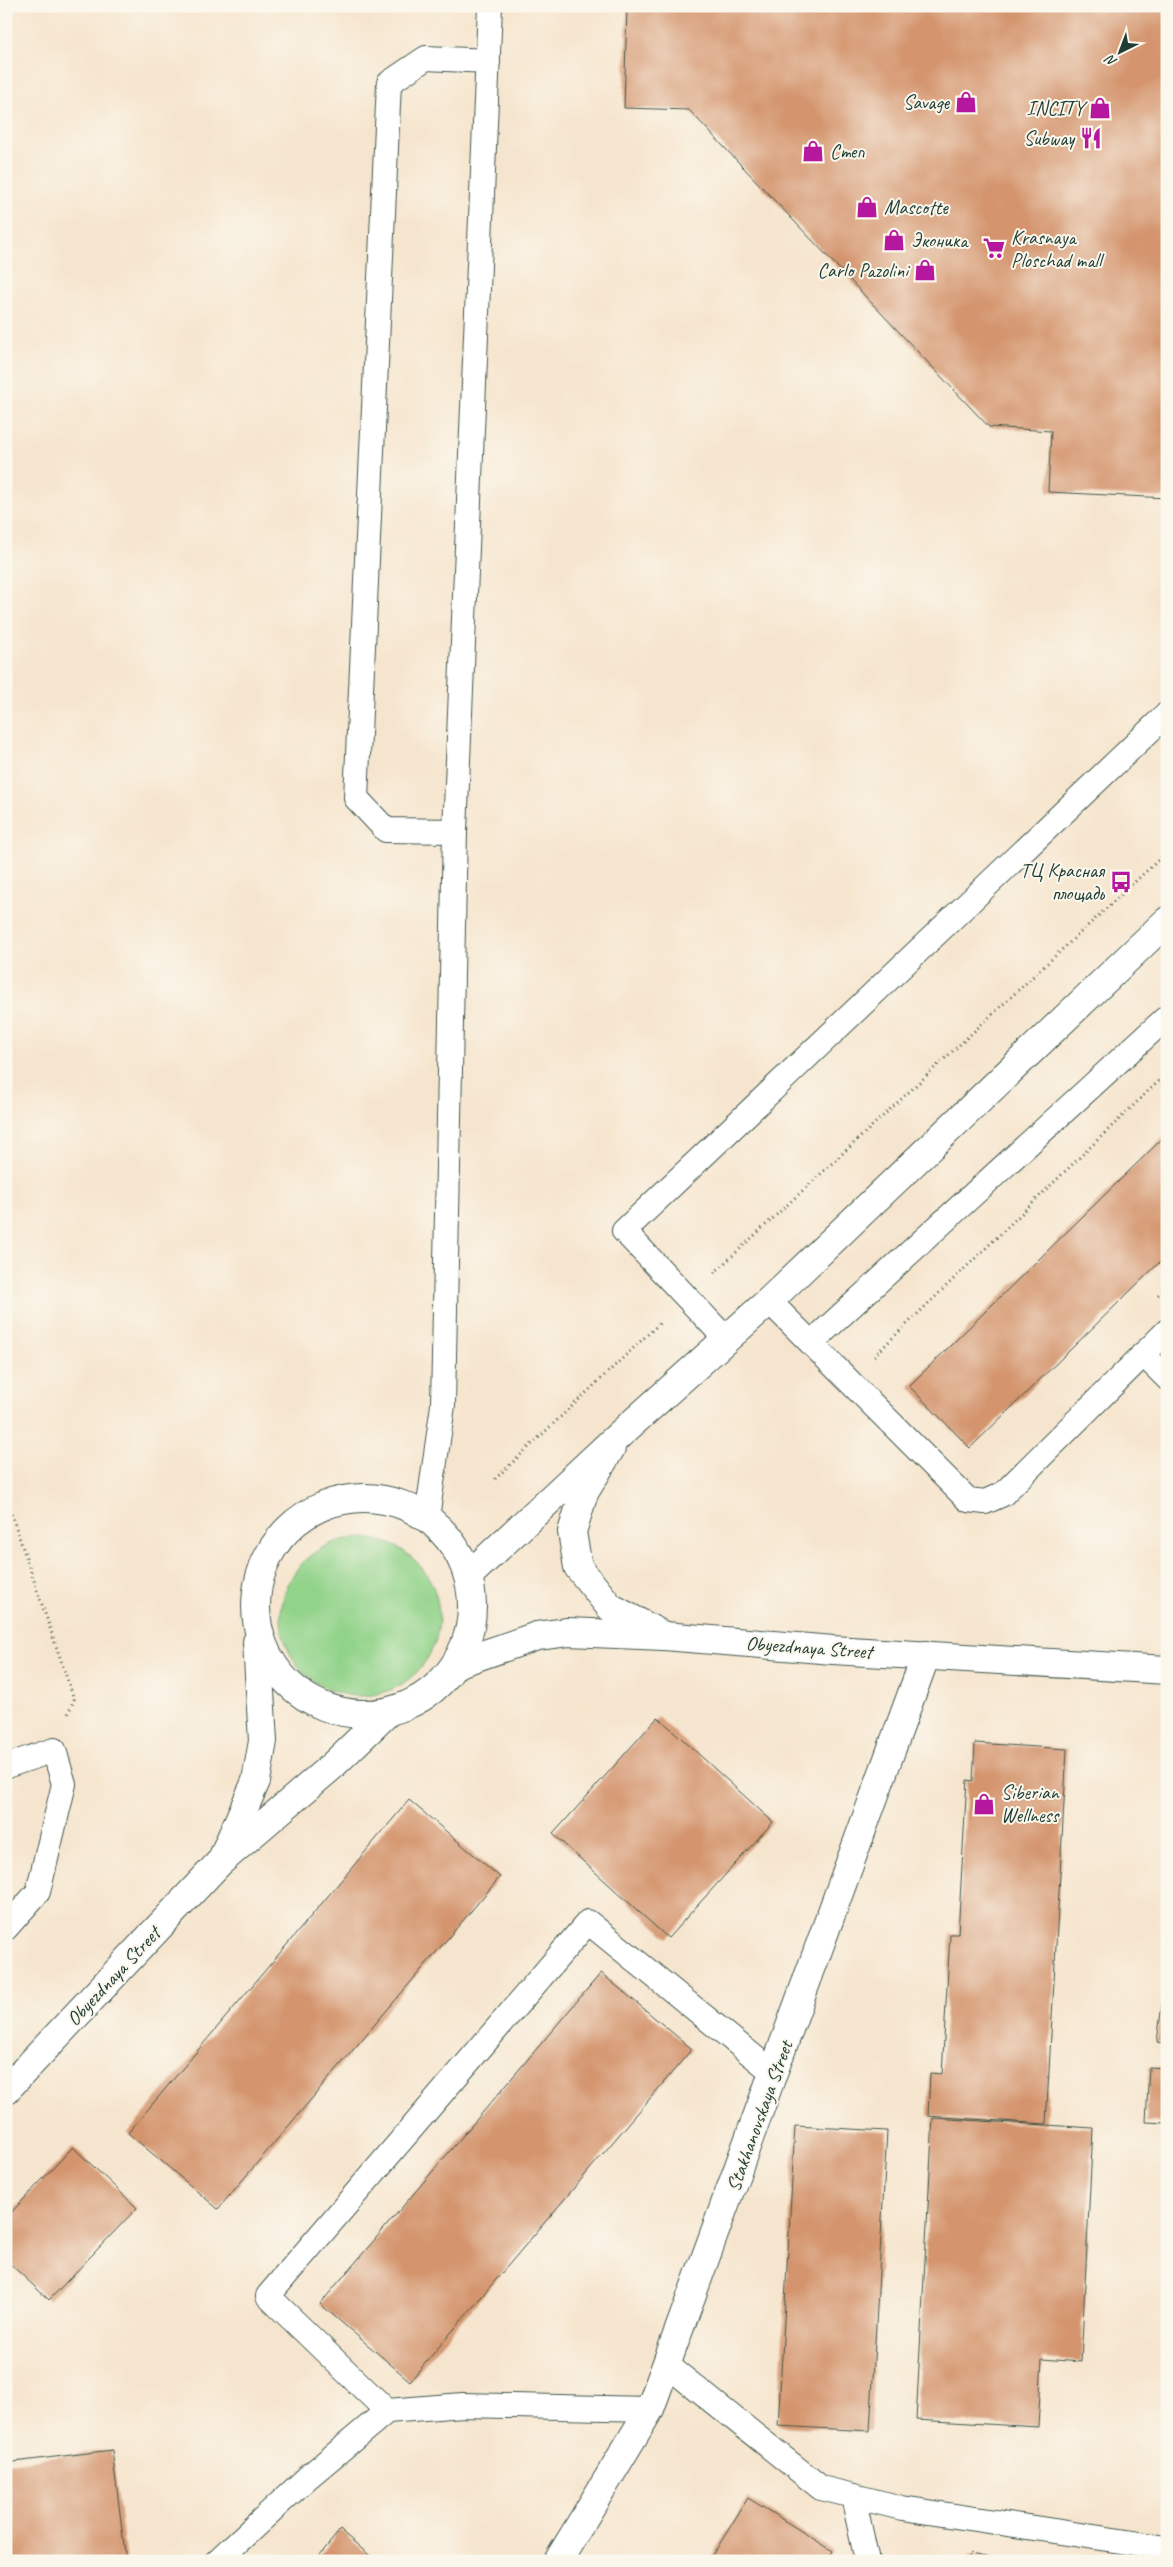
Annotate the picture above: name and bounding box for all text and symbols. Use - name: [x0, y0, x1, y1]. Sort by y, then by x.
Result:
- north arrow: [1096, 28, 1146, 78]
- text: N: [1101, 51, 1121, 71]
- shop icon: Savage: [953, 89, 979, 115]
- place label: Savage: [903, 90, 950, 115]
- shop icon: INCITY: [1087, 95, 1113, 121]
- place label: INCITY: [1027, 96, 1088, 121]
- restaurant icon: Subway: [1078, 125, 1104, 151]
- place label: Subway: [1024, 126, 1076, 151]
- shop icon: Степ: [800, 138, 826, 164]
- place label: Степ: [830, 139, 865, 164]
- shop icon: Mascotte: [854, 194, 880, 220]
- place label: Mascotte: [884, 195, 949, 220]
- place label: Krasnaya Ploschad mall: [1011, 225, 1105, 273]
- shop icon: Эконика: [881, 227, 907, 253]
- place label: Эконика: [911, 228, 969, 253]
- supermarket icon: Krasnaya Ploschad mall: [981, 235, 1007, 261]
- shop icon: Carlo Pazolini: [912, 257, 938, 283]
- place label: Carlo Pazolini: [817, 258, 910, 283]
- place label: ТЦ Красная площадь: [1020, 858, 1106, 906]
- bus stop icon: ТЦ Красная площадь: [1108, 869, 1134, 895]
- street label: Obyezdnaya Street: [745, 1631, 876, 1665]
- place label: Siberian Wellness: [1001, 1780, 1060, 1828]
- shop icon: Siberian Wellness: [971, 1791, 997, 1817]
- street label: Obyezdnaya Street: [61, 1919, 168, 2031]
- street label: Stakhanovskaya Street: [721, 2035, 799, 2195]

